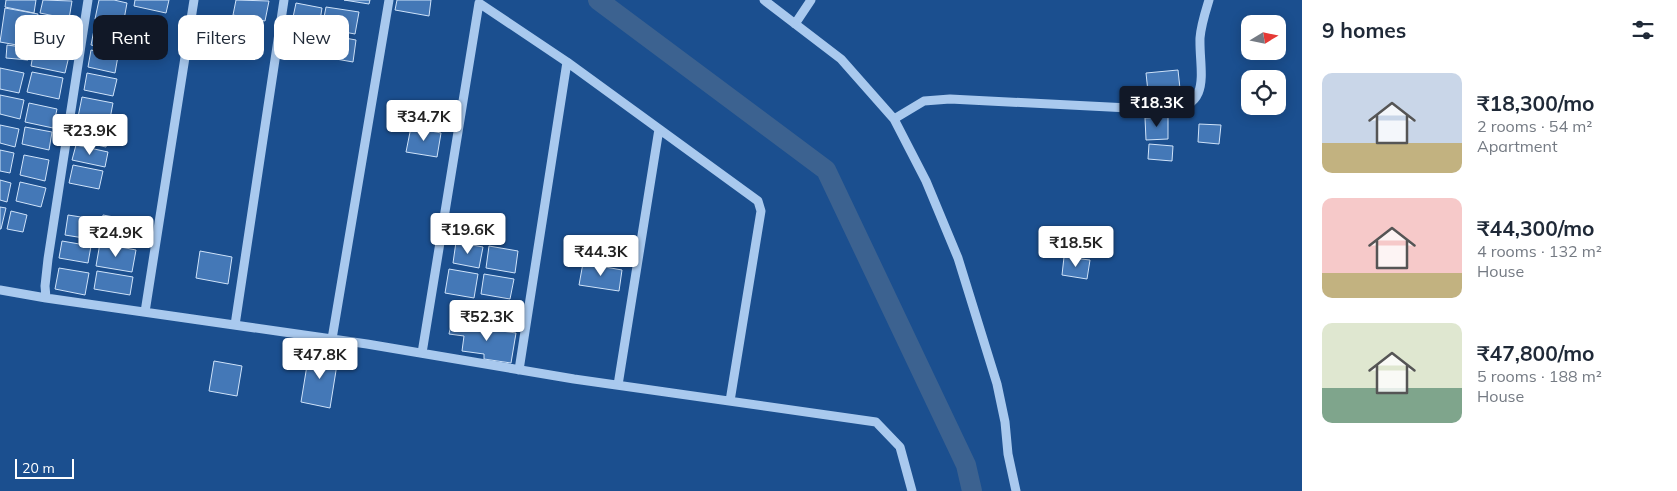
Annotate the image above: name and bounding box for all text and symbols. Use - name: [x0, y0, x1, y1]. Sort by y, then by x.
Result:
- chip: Buy: [15, 15, 83, 60]
- chip: Rent: [93, 15, 168, 60]
- chip: Filters: [178, 15, 264, 60]
- chip: New: [274, 15, 349, 60]
- north arrow: [1241, 15, 1286, 60]
- map controls: [1241, 15, 1286, 115]
- icon: filters: [1629, 16, 1657, 44]
- text: 9 homes: [1322, 17, 1406, 43]
- button: locate: [1241, 70, 1286, 115]
- pin: ₹18.3K: [1116, 86, 1198, 128]
- text: ₹18,300/mo: [1477, 90, 1595, 116]
- text: ₹18.3K: [1130, 92, 1184, 112]
- icon: home: [1362, 93, 1422, 153]
- pin: ₹34.7K: [383, 100, 465, 142]
- text: ₹34.7K: [397, 106, 451, 126]
- pin: ₹23.9K: [49, 114, 131, 156]
- text: 2 rooms · 54 m²: [1477, 116, 1592, 136]
- text: ₹23.9K: [63, 120, 117, 140]
- text: Apartment: [1477, 136, 1558, 156]
- pin: ₹19.6K: [427, 212, 509, 255]
- text: ₹44,300/mo: [1477, 215, 1595, 241]
- pin: ₹24.9K: [75, 216, 157, 258]
- icon: home: [1362, 218, 1422, 278]
- text: ₹19.6K: [441, 219, 495, 239]
- text: ₹24.9K: [89, 222, 143, 242]
- pin: ₹18.5K: [1035, 226, 1117, 268]
- text: ₹18.5K: [1049, 232, 1103, 252]
- pin: ₹44.3K: [560, 234, 642, 277]
- text: ₹44.3K: [574, 241, 628, 261]
- text: 4 rooms · 132 m²: [1477, 241, 1602, 261]
- text: House: [1477, 261, 1524, 281]
- pin: ₹52.3K: [446, 300, 528, 342]
- text: ₹52.3K: [460, 306, 514, 326]
- pin: ₹47.8K: [279, 338, 361, 380]
- text: ₹47,800/mo: [1477, 340, 1595, 366]
- icon: home: [1362, 343, 1422, 403]
- text: ₹47.8K: [293, 344, 347, 364]
- text: 5 rooms · 188 m²: [1477, 366, 1602, 386]
- text: House: [1477, 386, 1524, 406]
- scale bar: [15, 456, 74, 479]
- text: 20 m: [22, 459, 55, 477]

